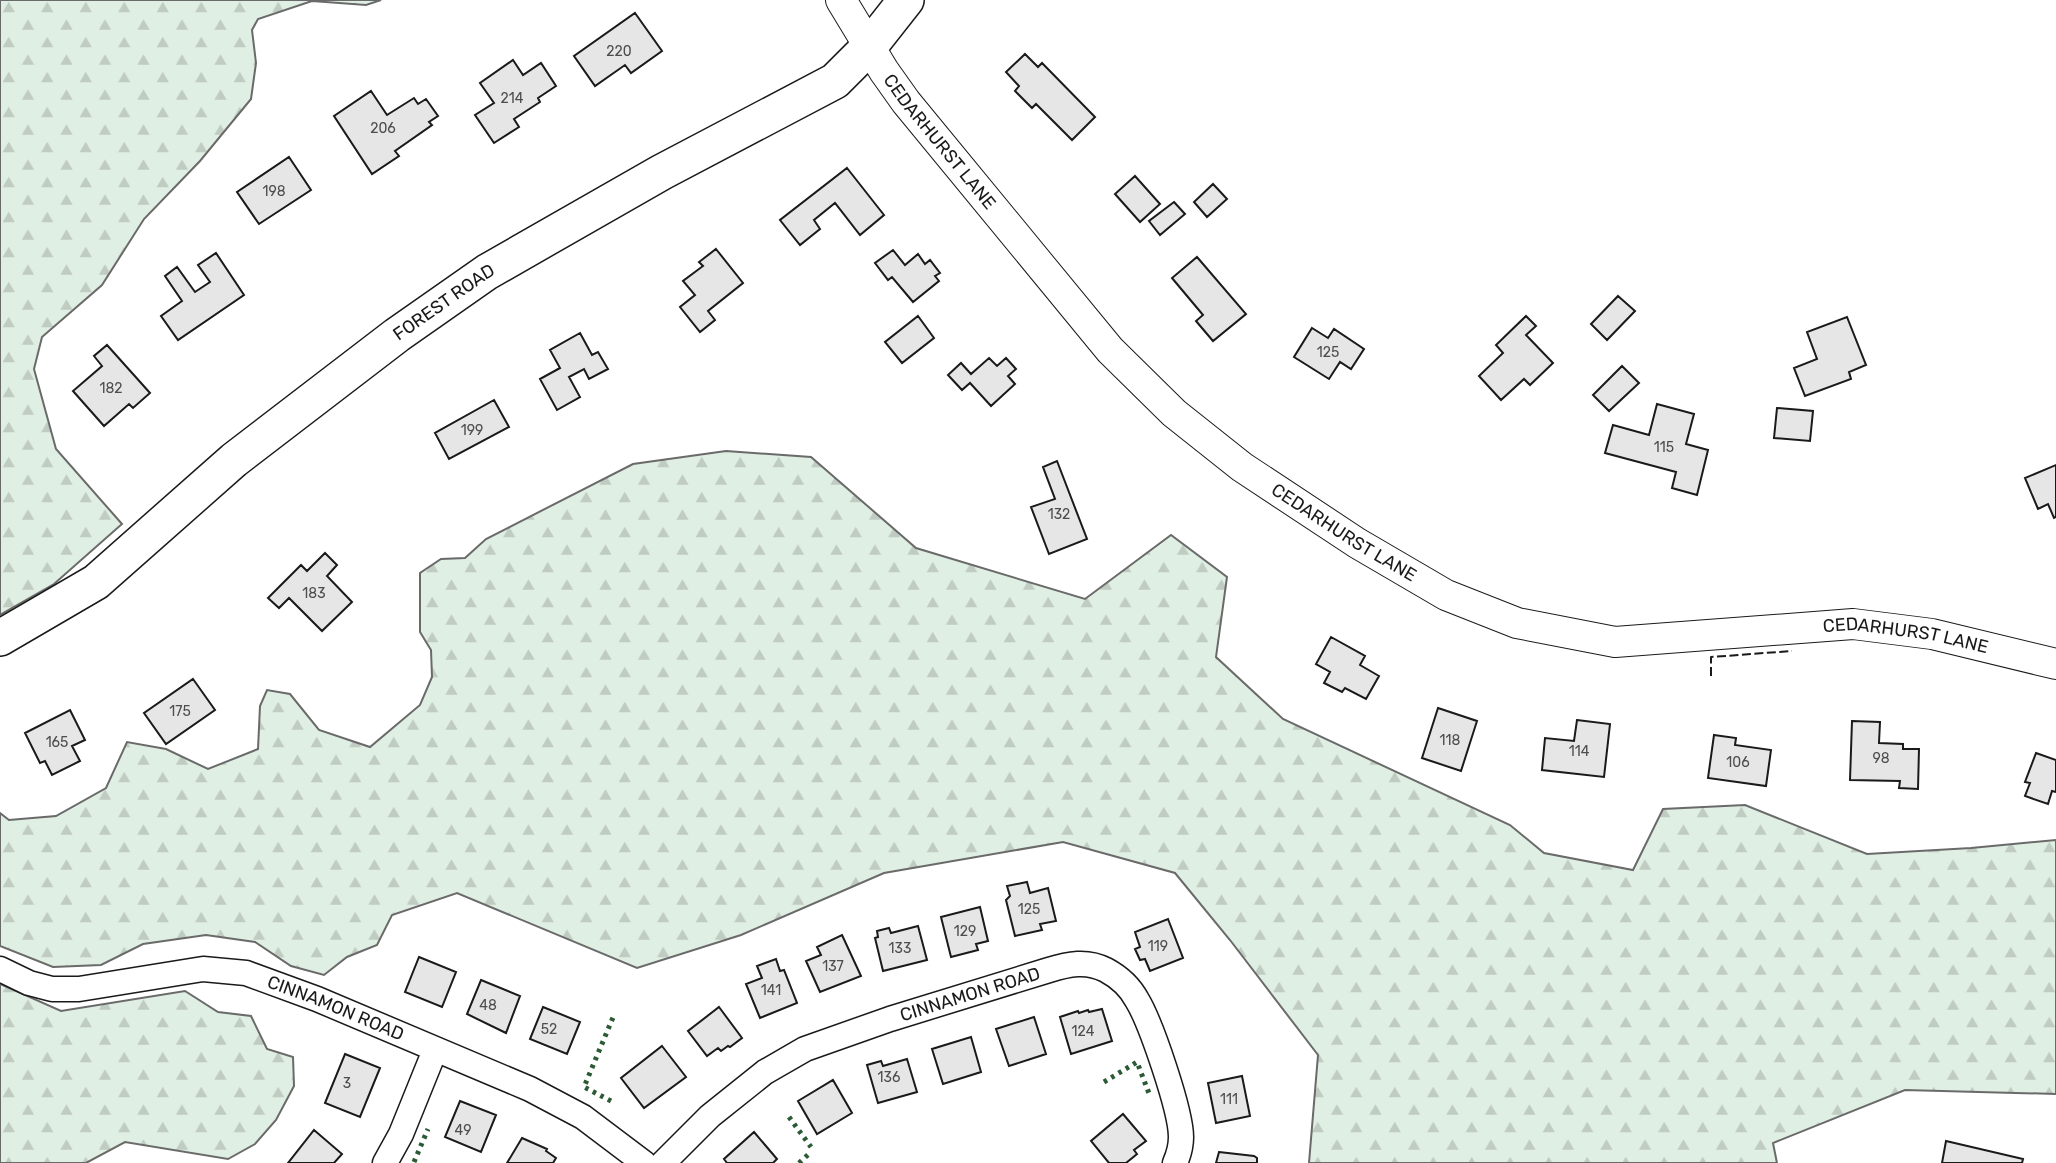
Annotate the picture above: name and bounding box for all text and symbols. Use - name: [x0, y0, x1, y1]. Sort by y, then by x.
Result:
- house number: 220: [606, 43, 632, 60]
- street label: CEDARHURST LANE: [879, 70, 1001, 214]
- house number: 214: [501, 90, 524, 107]
- house number: 206: [370, 120, 396, 137]
- house number: 198: [262, 183, 286, 200]
- street label: FOREST ROAD: [389, 259, 498, 345]
- house number: 125: [1317, 344, 1339, 361]
- house number: 182: [99, 380, 123, 397]
- house number: 199: [461, 422, 483, 439]
- house number: 115: [1654, 439, 1674, 456]
- street label: CEDARHURST LANE: [1267, 479, 1420, 586]
- house number: 132: [1048, 506, 1070, 523]
- house number: 183: [302, 585, 326, 602]
- street label: CEDARHURST LANE: [1822, 613, 1990, 658]
- house number: 175: [169, 703, 191, 720]
- house number: 118: [1440, 732, 1461, 749]
- house number: 165: [46, 734, 68, 751]
- house number: 114: [1569, 743, 1590, 760]
- house number: 98: [1872, 750, 1890, 767]
- house number: 106: [1726, 754, 1750, 771]
- house number: 125: [1018, 901, 1040, 918]
- house number: 129: [954, 923, 976, 940]
- house number: 119: [1148, 938, 1168, 955]
- house number: 133: [889, 940, 911, 957]
- house number: 137: [822, 958, 844, 975]
- street label: CINNAMON ROAD: [897, 962, 1043, 1026]
- street label: CINNAMON ROAD: [264, 971, 407, 1046]
- house number: 141: [761, 982, 781, 999]
- house number: 48: [479, 997, 497, 1014]
- house number: 52: [541, 1021, 557, 1038]
- house number: 124: [1072, 1023, 1095, 1040]
- house number: 136: [878, 1069, 900, 1086]
- house number: 3: [343, 1075, 351, 1092]
- house number: 111: [1220, 1091, 1238, 1108]
- house number: 49: [455, 1122, 471, 1139]

